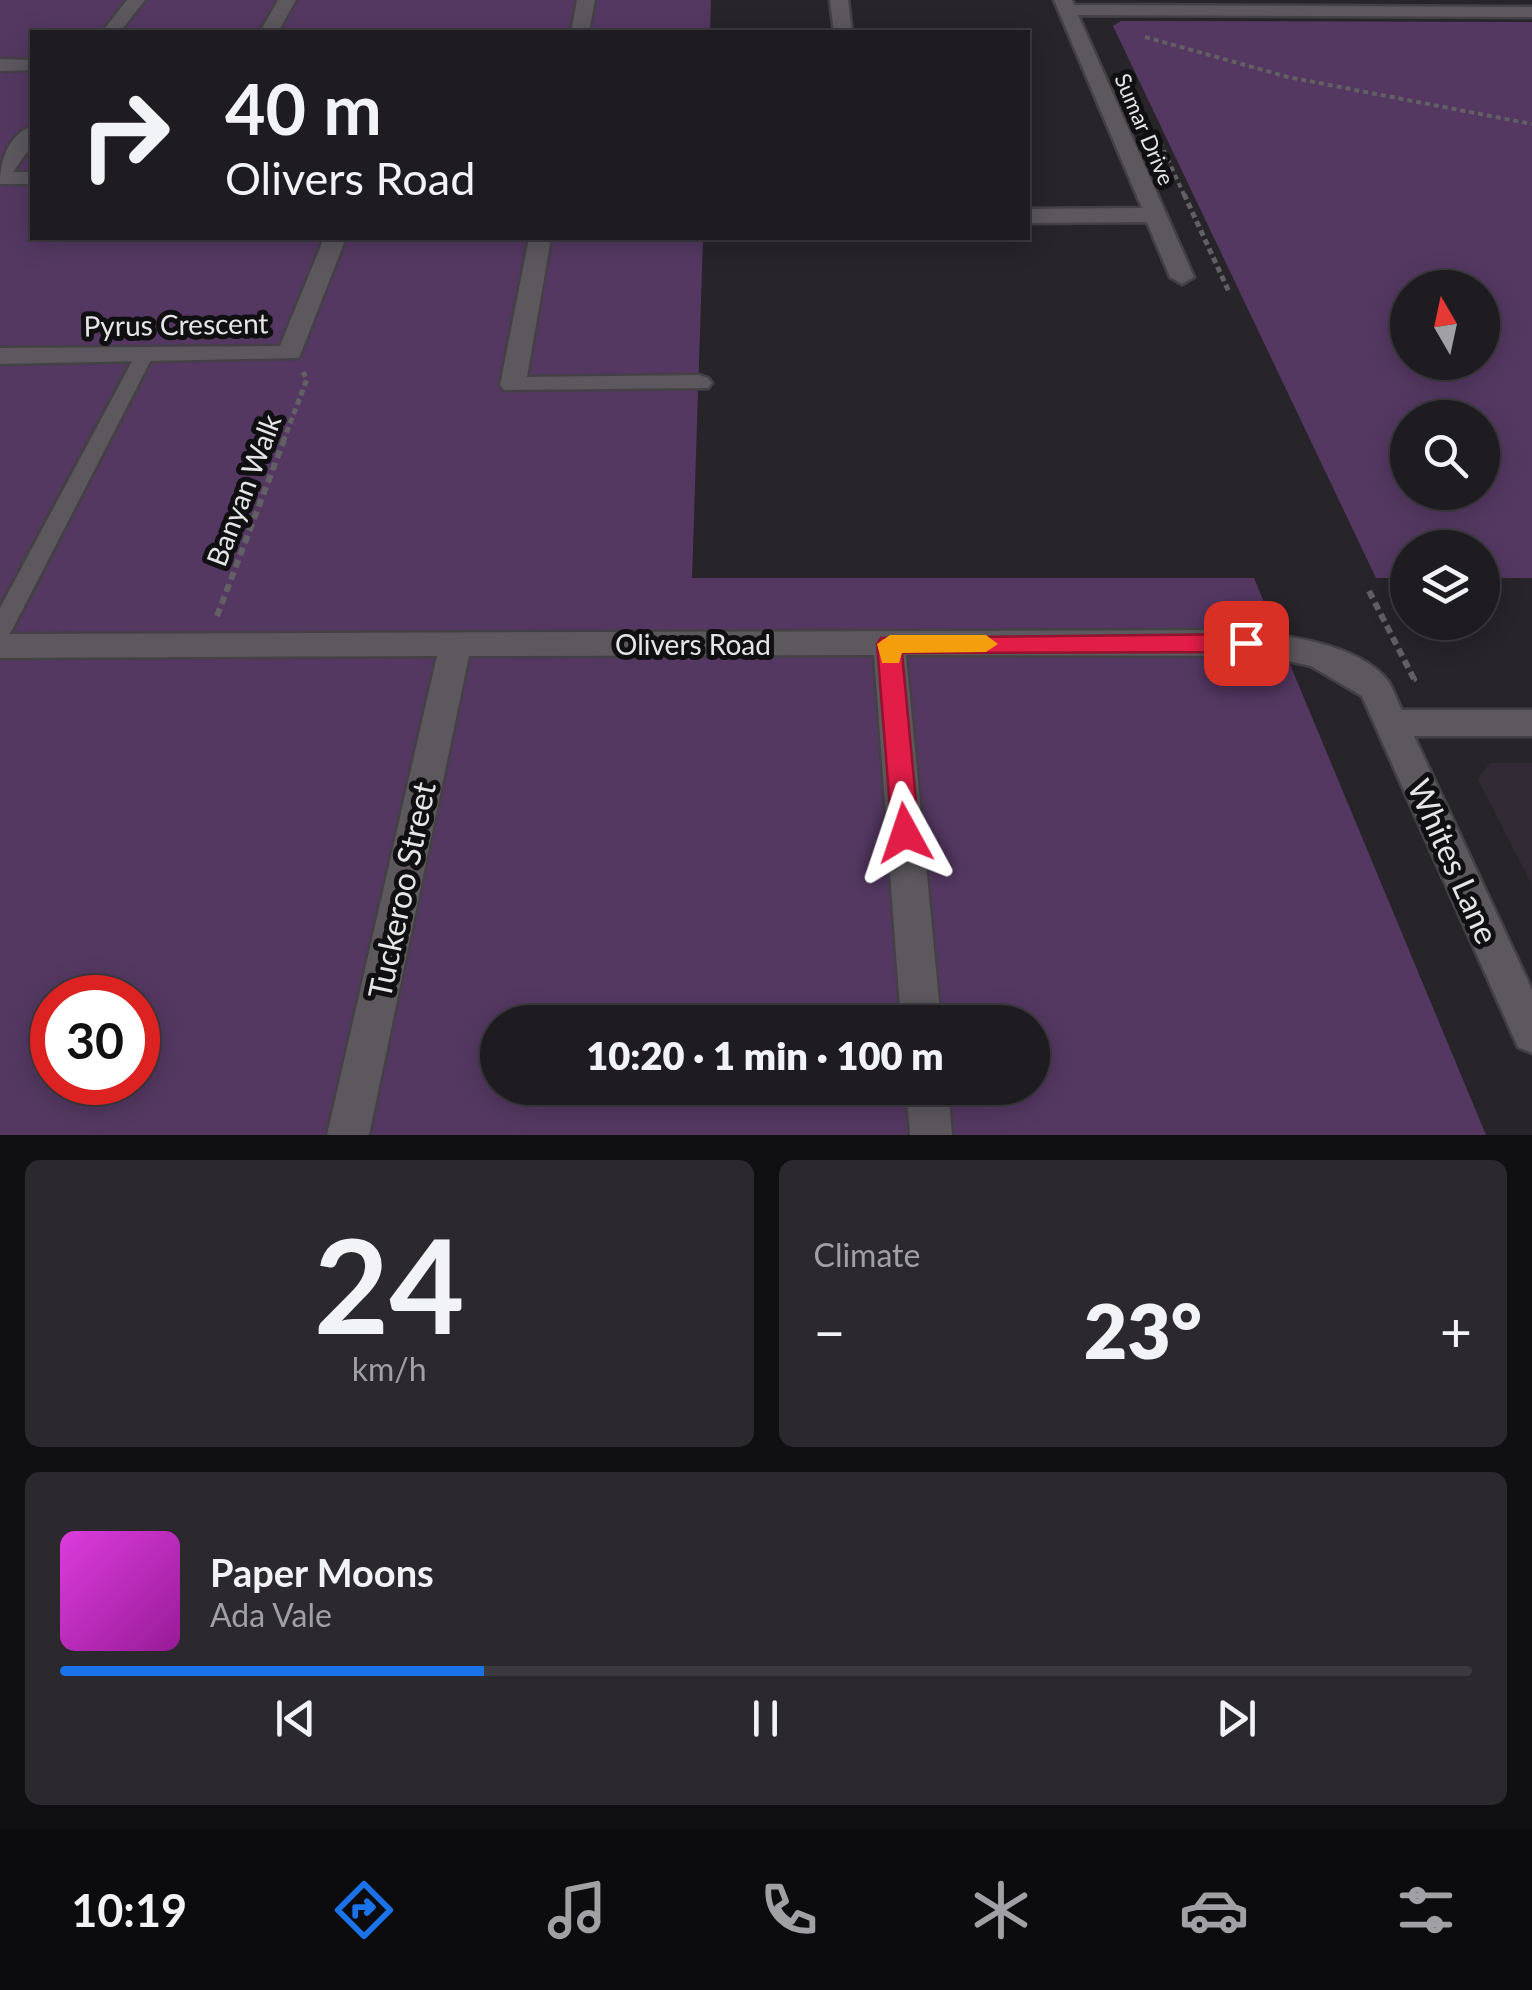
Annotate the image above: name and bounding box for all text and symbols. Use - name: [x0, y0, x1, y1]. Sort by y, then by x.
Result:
- text: 40 m: [225, 66, 382, 150]
- street label: Sumar Drive: [1109, 69, 1181, 189]
- icon: right: [60, 70, 190, 200]
- text: Olivers Road: [225, 151, 475, 205]
- north arrow: [1390, 270, 1500, 380]
- map controls: [1390, 270, 1500, 640]
- street label: Pyrus Crescent: [83, 305, 269, 343]
- button: search: [1390, 400, 1500, 510]
- street label: Banyan Walk: [199, 409, 288, 571]
- button: layers: [1390, 530, 1500, 640]
- pin: [1204, 601, 1289, 686]
- icon: arrive: [1219, 616, 1274, 671]
- street label: Olivers Road: [615, 627, 771, 661]
- street label: Whites Lane: [1400, 773, 1508, 949]
- street label: Tuckeroo Street: [359, 778, 443, 1002]
- position arrow: [853, 781, 957, 885]
- speed limit sign: 30: [30, 975, 160, 1105]
- text: 10:20 · 1 min · 100 m: [586, 1032, 944, 1078]
- text: 24: [314, 1206, 465, 1362]
- text: Climate: [814, 1235, 920, 1274]
- text: 23°: [1084, 1285, 1202, 1375]
- text: −: [814, 1298, 845, 1364]
- text: +: [1440, 1298, 1472, 1364]
- text: km/h: [352, 1349, 427, 1388]
- text: Paper Moons: [210, 1549, 434, 1595]
- text: Ada Vale: [210, 1595, 332, 1634]
- icon: previous: [268, 1691, 323, 1746]
- icon: pause: [738, 1691, 793, 1746]
- icon: next: [1209, 1691, 1264, 1746]
- icon: directions: [329, 1875, 399, 1945]
- icon: music: [542, 1875, 612, 1945]
- icon: phone: [754, 1875, 824, 1945]
- icon: climate: [966, 1875, 1036, 1945]
- icon: car: [1179, 1875, 1249, 1945]
- icon: filters: [1391, 1875, 1461, 1945]
- text: 10:19: [71, 1883, 187, 1937]

